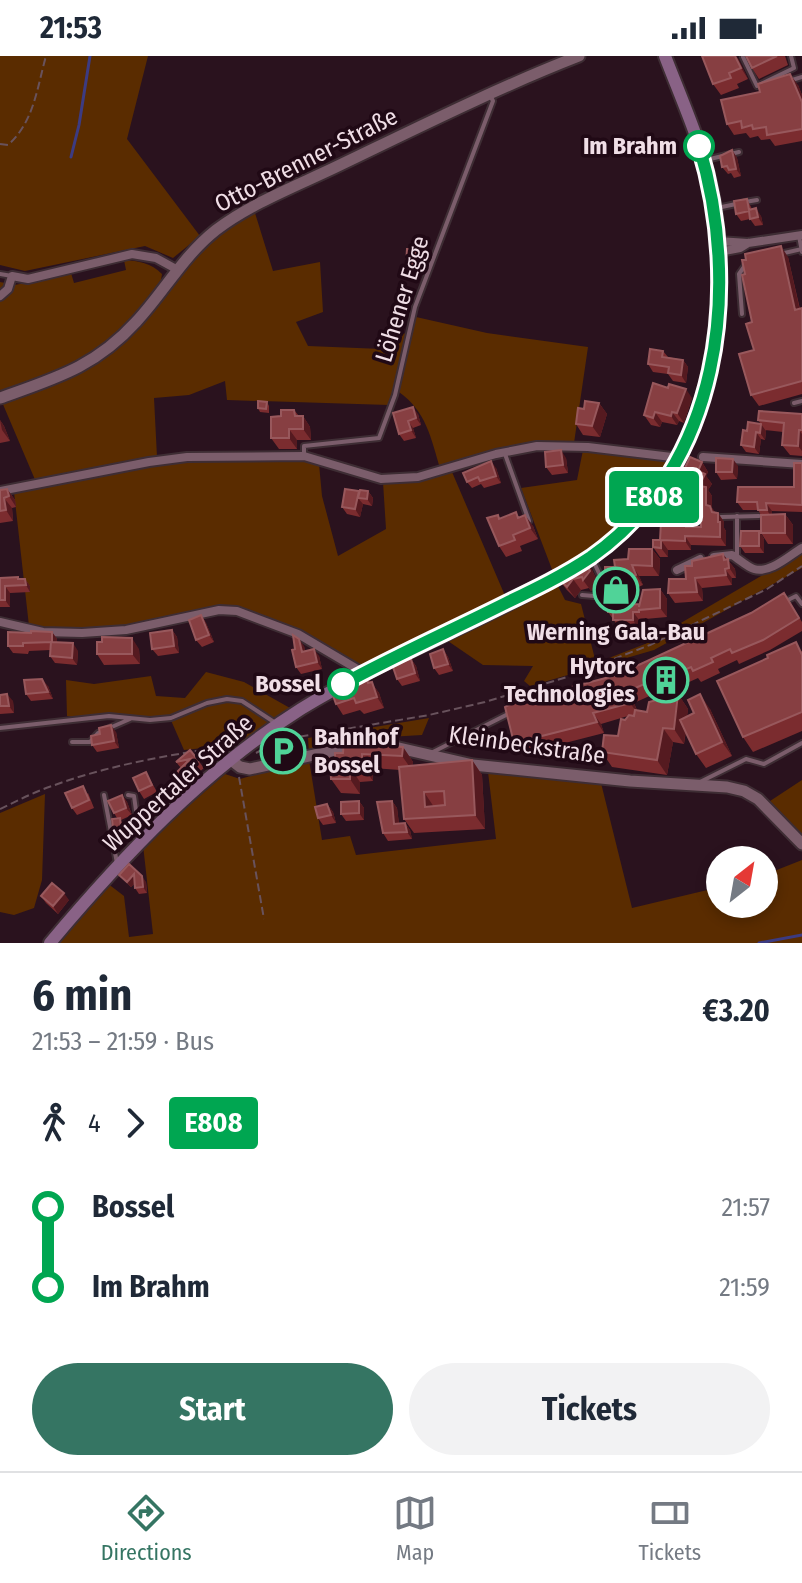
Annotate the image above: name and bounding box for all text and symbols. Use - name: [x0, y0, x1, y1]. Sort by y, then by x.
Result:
- text: 21:53: [40, 10, 102, 46]
- street label: Otto-Brenner-Straße: [210, 102, 402, 218]
- marker: Im Brahm: [684, 131, 714, 161]
- place label: Im Brahm: [583, 132, 677, 160]
- street label: Löhener Egge: [370, 232, 434, 366]
- line badge: E808: [598, 471, 710, 523]
- text: E808: [625, 480, 683, 513]
- shop icon: Werning Gala-Bau: [592, 566, 640, 614]
- place label: Werning Gala-Bau: [527, 618, 705, 646]
- place label: Hytorc Technologies: [504, 652, 636, 708]
- building icon: Hytorc Technologies: [642, 656, 690, 704]
- marker: Bossel: [328, 669, 358, 699]
- place label: Bossel: [255, 670, 321, 698]
- street label: Wuppertaler Straße: [98, 709, 258, 857]
- street label: Kleinbeckstraße: [447, 720, 607, 770]
- place label: Bahnhof Bossel: [314, 723, 400, 779]
- parking icon: Bahnhof Bossel: [259, 727, 307, 775]
- north arrow: [706, 846, 778, 918]
- map controls: [706, 846, 778, 918]
- text: 6 min: [32, 969, 132, 1022]
- text: €3.20: [703, 993, 770, 1029]
- text: 21:53 – 21:59 · Bus: [32, 1026, 214, 1057]
- icon: walk: [32, 1101, 76, 1145]
- icon: forward: [113, 1101, 157, 1145]
- text: E808: [185, 1106, 242, 1139]
- text: 4: [88, 1108, 101, 1139]
- text: Bossel: [92, 1189, 174, 1225]
- text: 21:57: [721, 1192, 770, 1223]
- text: Im Brahm: [92, 1269, 210, 1305]
- text: 21:59: [719, 1272, 770, 1303]
- button: Start: [32, 1363, 393, 1455]
- button: Tickets: [409, 1363, 770, 1455]
- tab: Directions: [101, 1491, 192, 1566]
- tab: Map: [393, 1491, 437, 1566]
- tab: Tickets: [639, 1491, 701, 1566]

